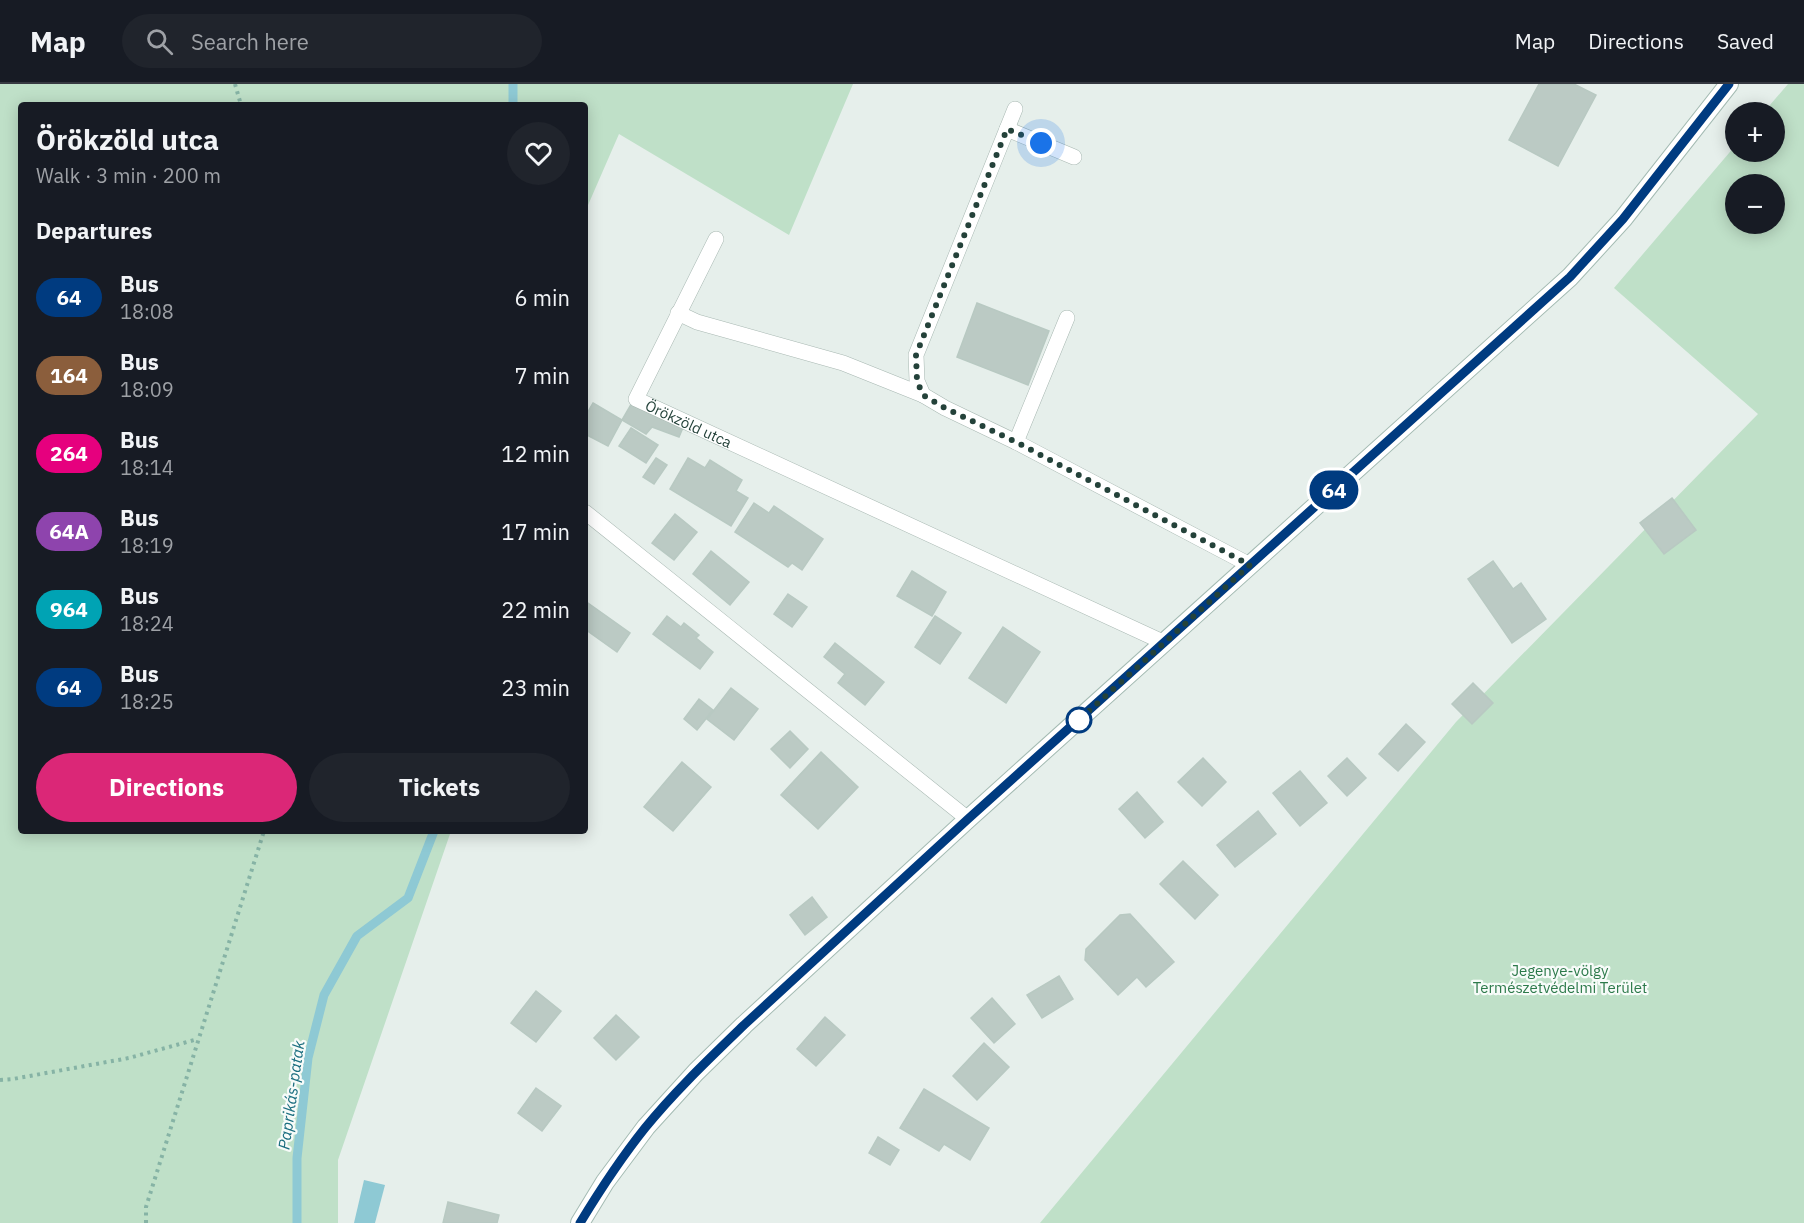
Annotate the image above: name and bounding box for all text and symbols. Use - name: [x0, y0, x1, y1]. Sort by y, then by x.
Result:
- search box: [122, 14, 542, 68]
- text: Map: [30, 23, 86, 60]
- icon: search: [143, 25, 176, 58]
- text: Search here: [191, 27, 309, 56]
- text: Map: [1515, 27, 1555, 55]
- text: Directions: [1588, 27, 1684, 55]
- text: Saved: [1717, 27, 1774, 55]
- map controls: [1725, 102, 1785, 234]
- button: +: [1725, 102, 1785, 162]
- text: Örökzöld utca: [36, 121, 219, 158]
- button: heart: [507, 122, 570, 185]
- your location: [1026, 128, 1056, 158]
- text: Walk · 3 min · 200 m: [36, 162, 221, 189]
- button: −: [1725, 174, 1785, 234]
- text: Departures: [36, 216, 152, 245]
- text: Bus: [120, 269, 159, 298]
- text: 64: [56, 283, 82, 311]
- text: 6 min: [514, 283, 570, 312]
- text: 18:08: [120, 298, 174, 325]
- text: Bus: [120, 347, 159, 376]
- text: 164: [50, 361, 88, 389]
- text: 7 min: [514, 361, 570, 390]
- text: 18:09: [120, 376, 174, 403]
- street label: Örökzöld utca: [642, 395, 735, 451]
- text: Bus: [120, 425, 159, 454]
- text: 264: [50, 439, 88, 467]
- text: 12 min: [501, 439, 570, 468]
- text: 18:14: [120, 454, 174, 481]
- line badge: 64: [1307, 470, 1361, 510]
- text: 64: [1321, 476, 1347, 504]
- text: Bus: [120, 503, 159, 532]
- text: 64A: [49, 517, 89, 545]
- text: 17 min: [501, 517, 570, 546]
- text: 18:19: [120, 532, 174, 559]
- text: Bus: [120, 581, 159, 610]
- text: 964: [50, 595, 88, 623]
- text: 22 min: [501, 595, 570, 624]
- text: 18:24: [120, 610, 174, 637]
- text: Bus: [120, 659, 159, 688]
- text: 64: [56, 673, 82, 701]
- text: 23 min: [501, 673, 570, 702]
- text: 18:25: [120, 688, 174, 715]
- unlabelled marker: [1066, 707, 1092, 733]
- button: Directions: [36, 753, 297, 822]
- button: Tickets: [309, 753, 570, 822]
- park label: Jegenye-völgy Természetvédelmi Terület: [1473, 961, 1647, 997]
- water label: Paprikás-patak: [273, 1039, 309, 1151]

